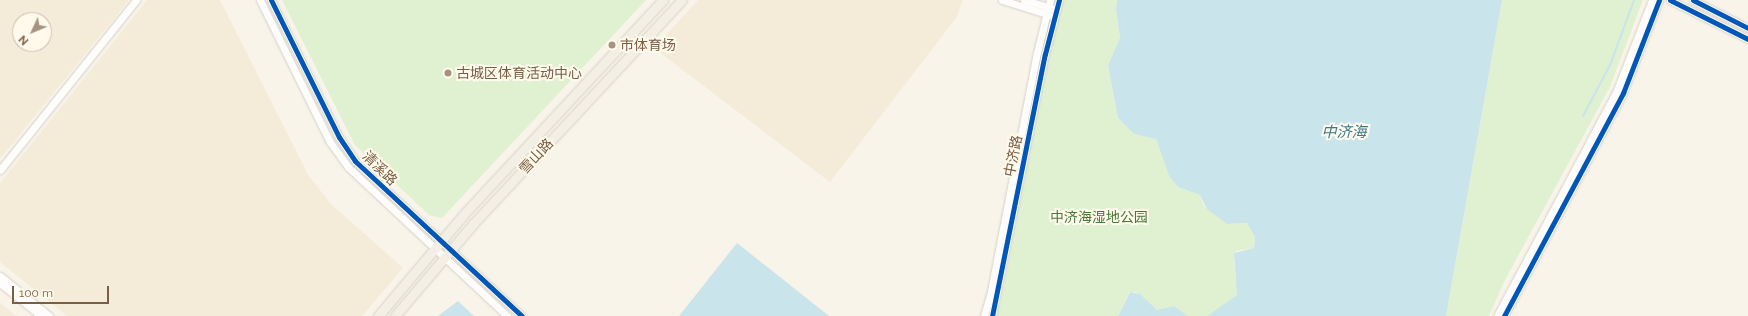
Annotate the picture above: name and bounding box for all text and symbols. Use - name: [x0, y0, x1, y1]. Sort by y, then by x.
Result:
- north arrow: [12, 12, 52, 52]
- text: N: [16, 32, 31, 48]
- place label: 市体育场: [620, 37, 676, 53]
- marker: 市体育场: [607, 40, 617, 50]
- place label: 古城区体育活动中心: [456, 65, 582, 81]
- marker: 古城区体育活动中心: [443, 68, 453, 78]
- water label: 中济海: [1322, 124, 1366, 142]
- street label: 中济路: [1001, 134, 1025, 178]
- street label: 雪山路: [516, 135, 556, 177]
- street label: 清溪路: [359, 147, 401, 189]
- park label: 中济海湿地公园: [1050, 209, 1148, 225]
- scale bar: [14, 278, 111, 304]
- text: 100 m: [19, 286, 53, 300]

